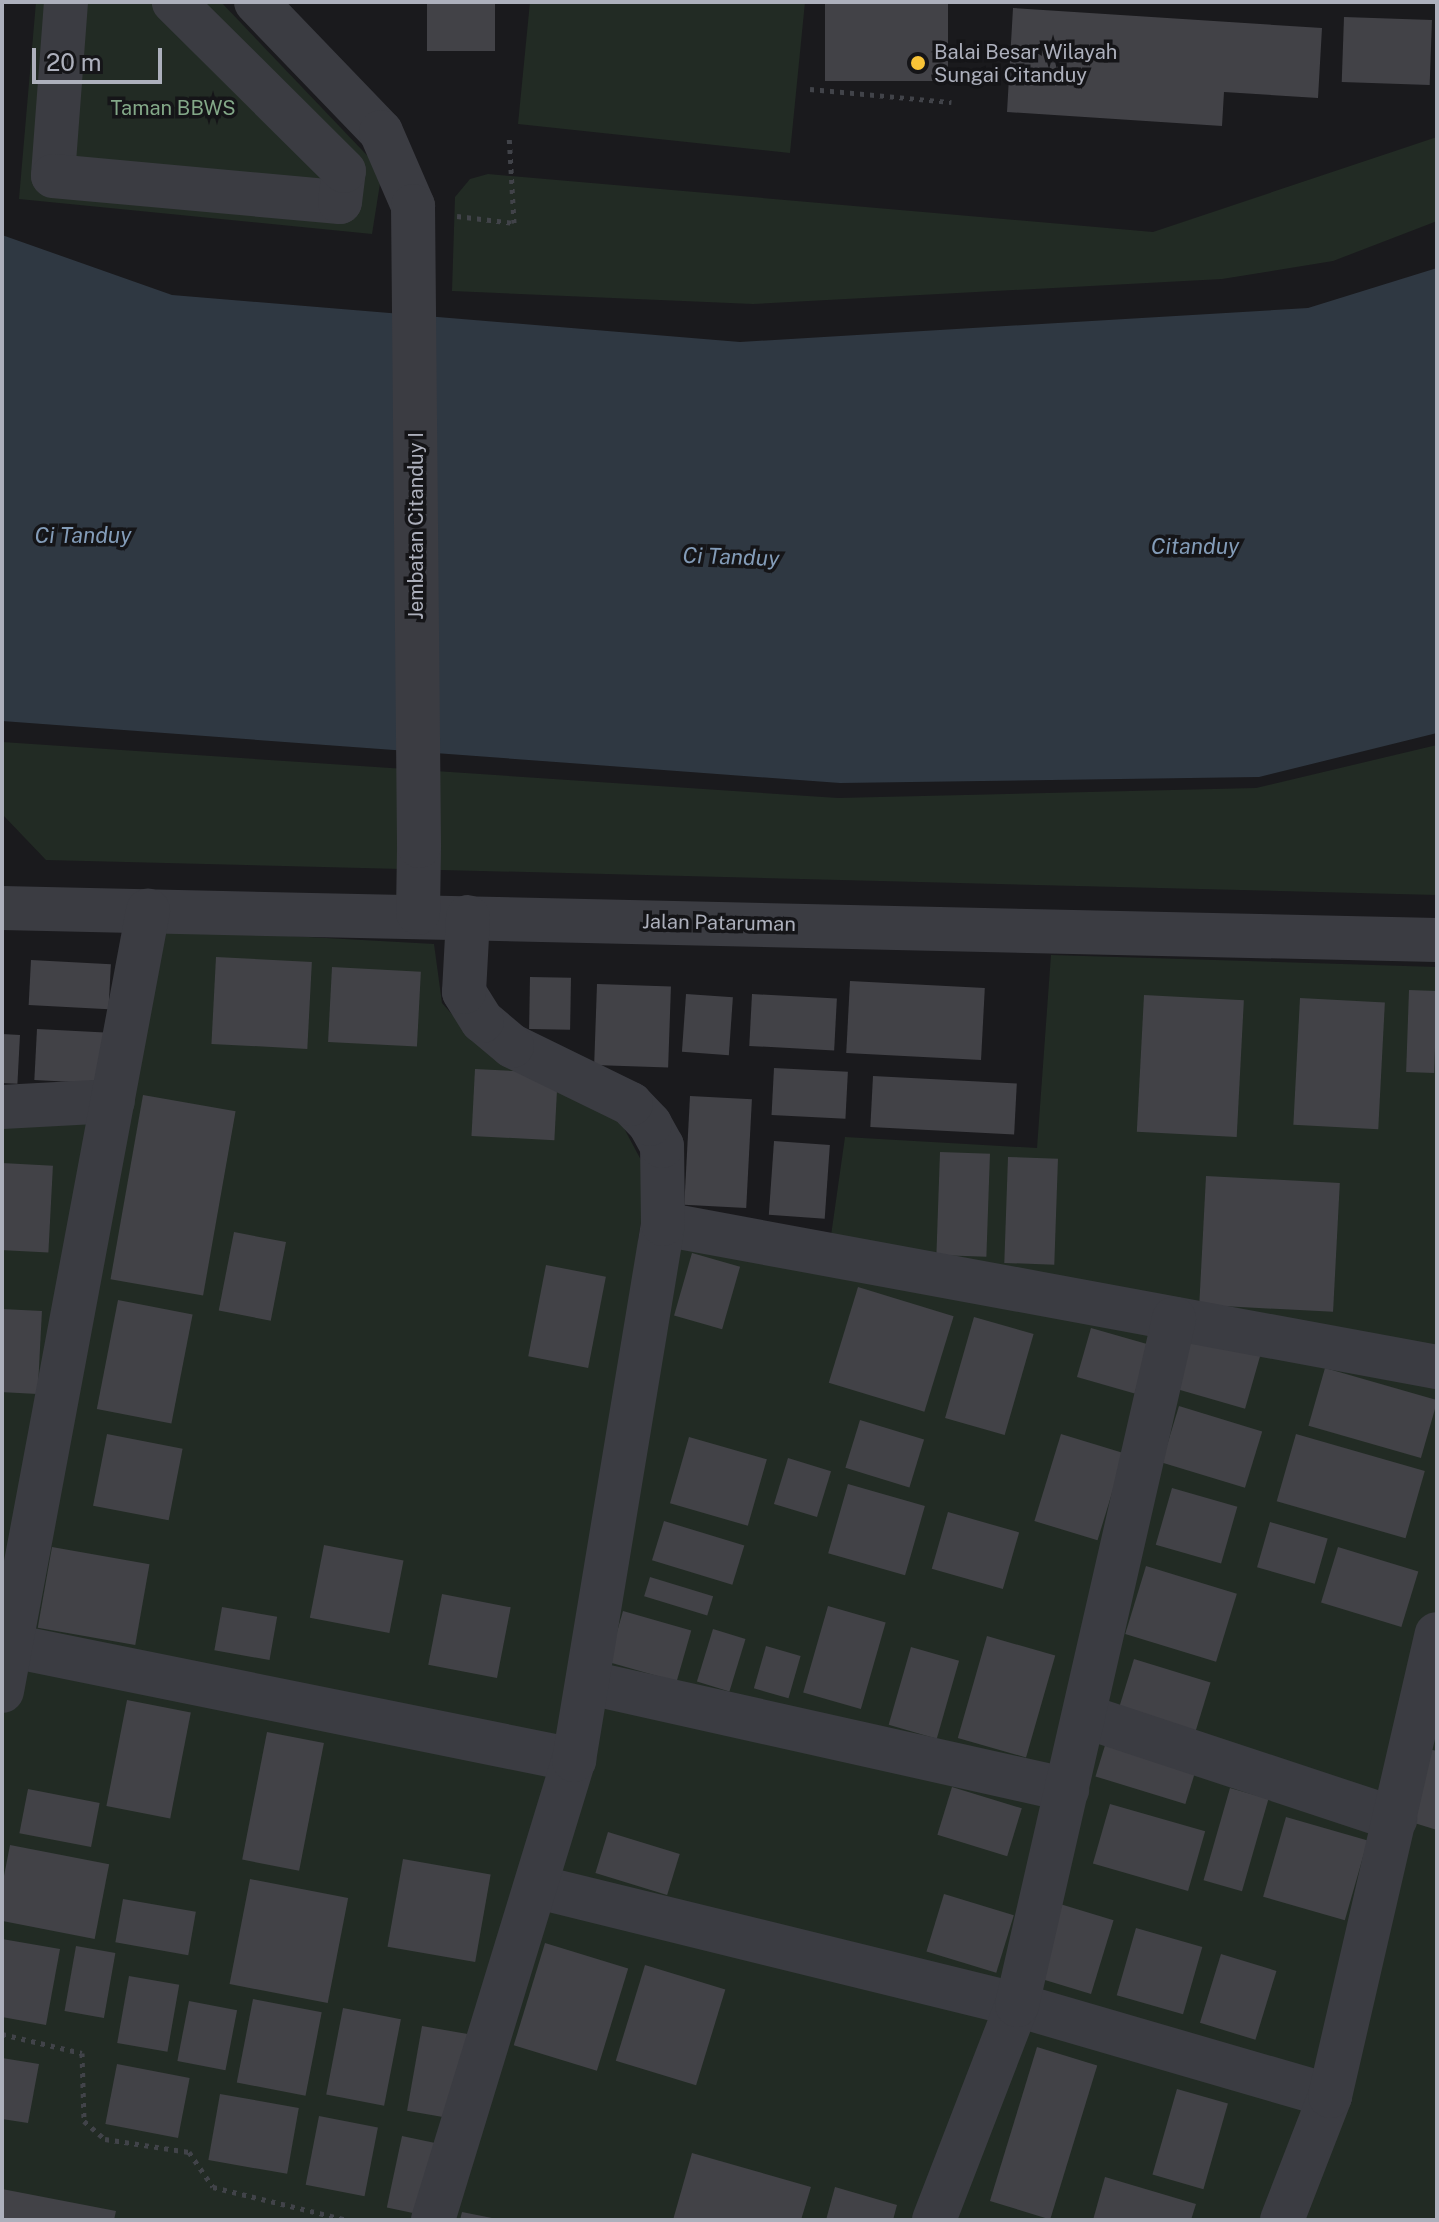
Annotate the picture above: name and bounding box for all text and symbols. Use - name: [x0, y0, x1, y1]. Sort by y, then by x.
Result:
- scale bar: [36, 32, 166, 82]
- place label: Balai Besar Wilayah Sungai Citanduy: [934, 40, 1118, 87]
- text: 20 m: [46, 48, 102, 76]
- marker: Balai Besar Wilayah Sungai Citanduy: [909, 54, 927, 72]
- park label: Taman BBWS: [110, 96, 236, 120]
- street label: Jembatan Citanduy I: [404, 432, 428, 620]
- water label: Ci Tanduy: [35, 523, 131, 549]
- water label: Citanduy: [1151, 534, 1239, 560]
- water label: Ci Tanduy: [682, 542, 780, 572]
- street label: Jalan Pataruman: [642, 910, 796, 936]

